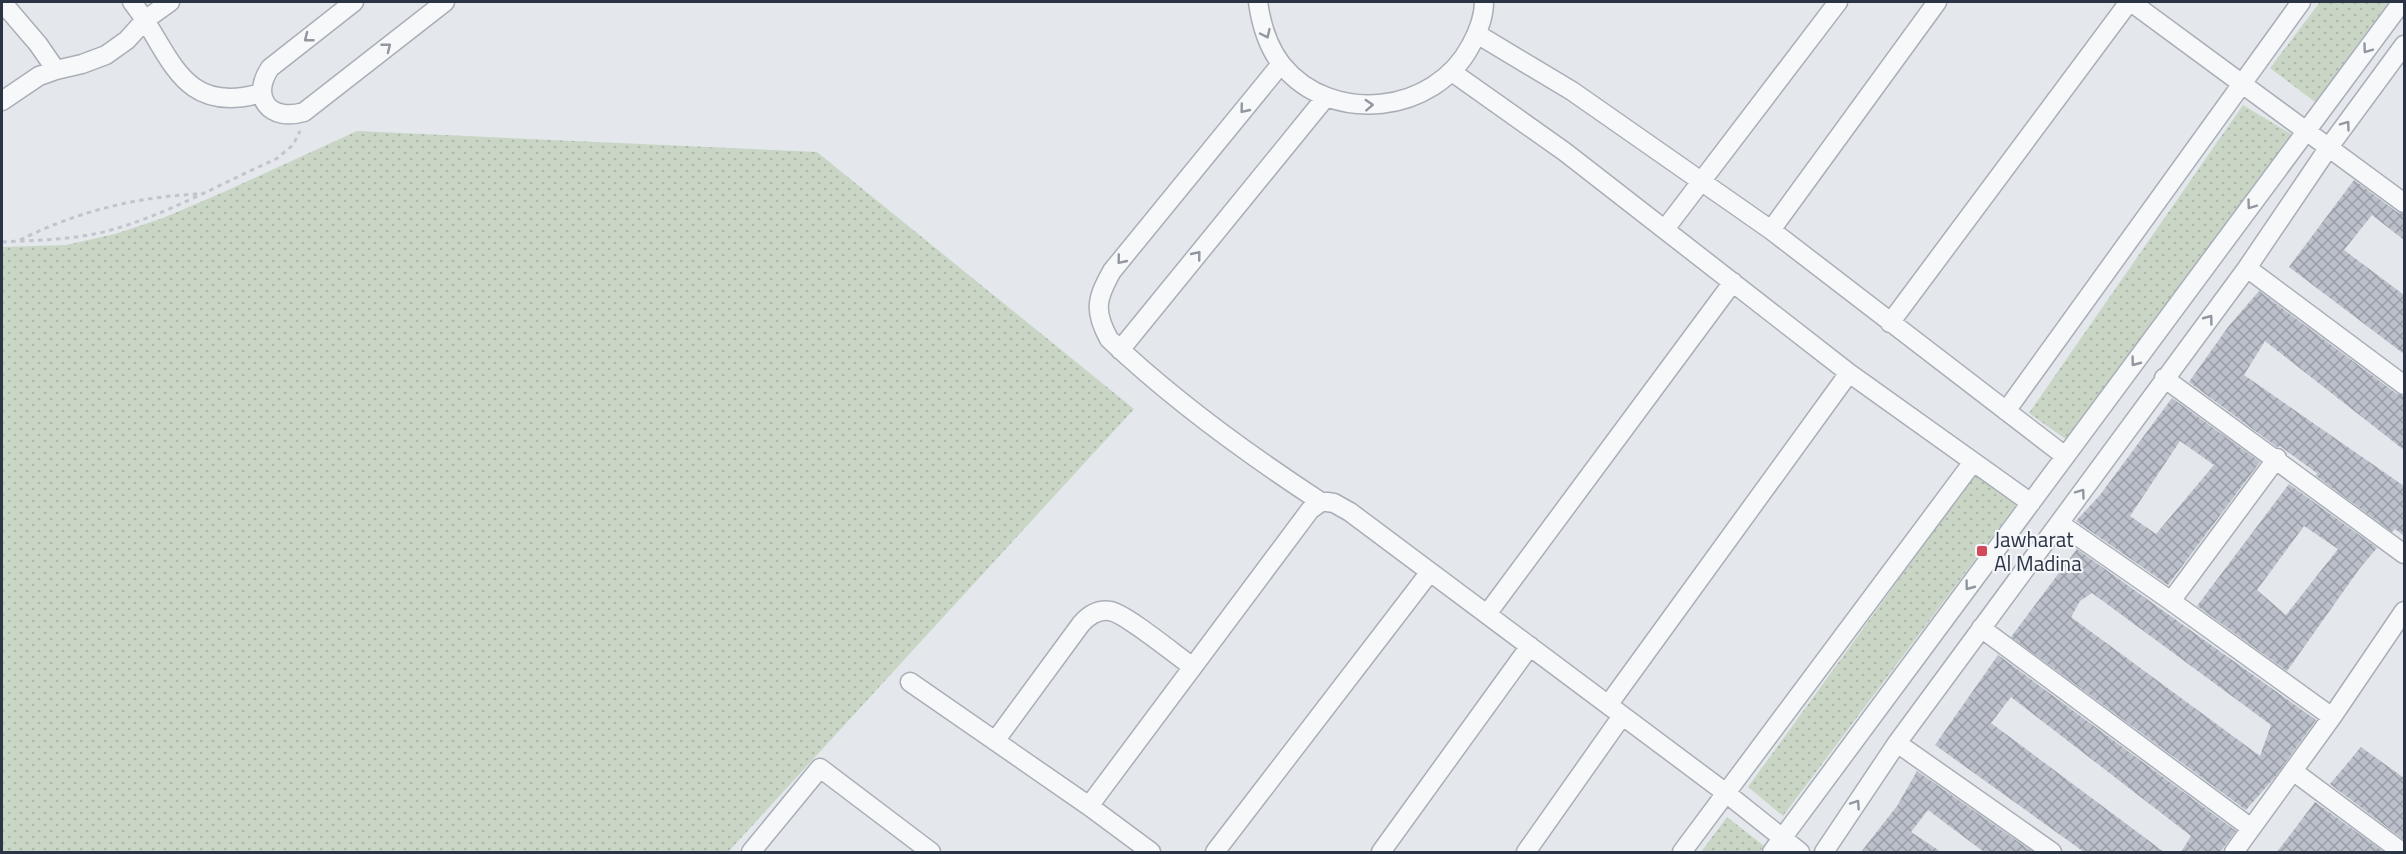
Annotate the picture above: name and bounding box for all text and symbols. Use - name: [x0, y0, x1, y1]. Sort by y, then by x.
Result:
- one-way arrow: [1258, 28, 1270, 39]
- one-way arrow: [304, 30, 315, 41]
- one-way arrow: [2363, 42, 2374, 53]
- one-way arrow: [381, 43, 392, 54]
- one-way arrow: [1365, 98, 1374, 111]
- one-way arrow: [1241, 102, 1252, 113]
- one-way arrow: [2339, 121, 2350, 132]
- one-way arrow: [2247, 199, 2258, 210]
- one-way arrow: [1190, 251, 1201, 262]
- one-way arrow: [1117, 253, 1128, 264]
- one-way arrow: [2202, 314, 2213, 325]
- one-way arrow: [2131, 356, 2142, 367]
- one-way arrow: [2074, 488, 2085, 499]
- place label: Jawharat Al Madina: [1994, 523, 2082, 579]
- marker: Jawharat Al Madina: [1975, 544, 1989, 558]
- one-way arrow: [1965, 580, 1976, 591]
- one-way arrow: [1849, 800, 1861, 810]

